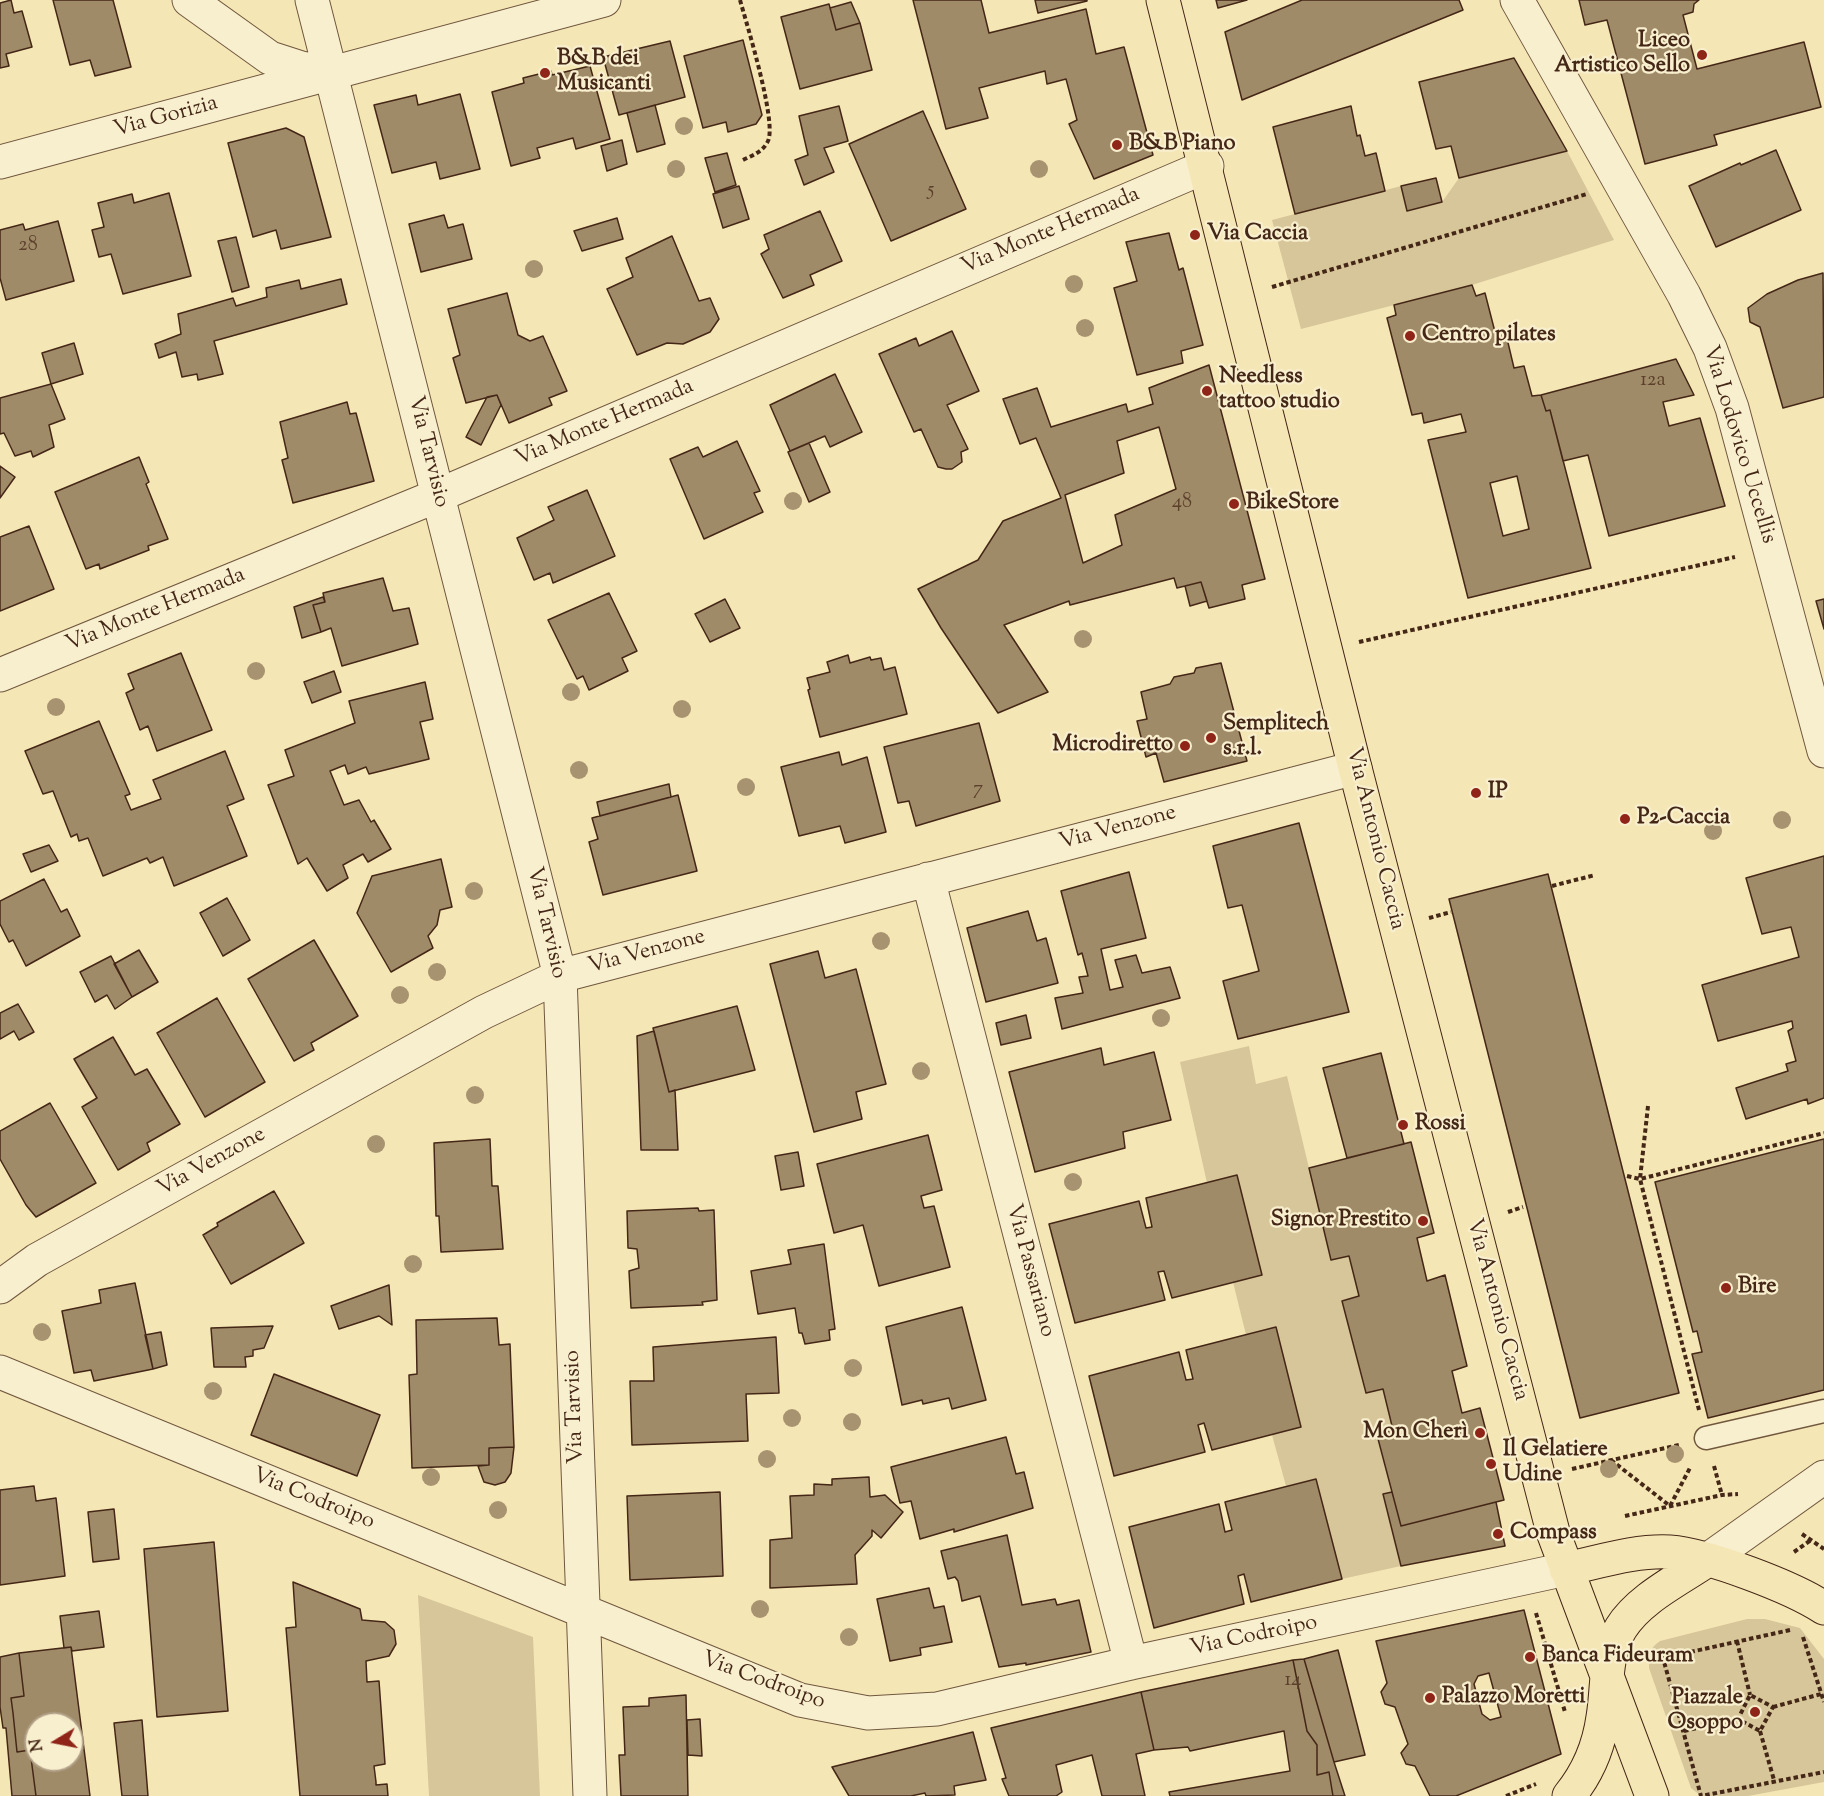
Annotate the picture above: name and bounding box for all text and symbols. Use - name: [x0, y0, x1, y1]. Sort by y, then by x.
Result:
- place label: Liceo Artistico Sello: [1554, 29, 1690, 80]
- place label: B&B dei Musicanti: [557, 47, 651, 98]
- marker: Liceo Artistico Sello: [1695, 48, 1709, 62]
- marker: B&B dei Musicanti: [538, 66, 552, 80]
- street label: Via Gorizia: [111, 91, 221, 145]
- place label: B&B Piano: [1129, 132, 1236, 158]
- marker: B&B Piano: [1110, 138, 1124, 152]
- house number: 5: [928, 180, 934, 204]
- street label: Via Monte Hermada: [958, 182, 1144, 282]
- place label: Via Caccia: [1207, 222, 1308, 248]
- marker: Via Caccia: [1188, 228, 1202, 242]
- house number: 28: [18, 235, 38, 259]
- place label: Centro pilates: [1422, 323, 1556, 349]
- marker: Centro pilates: [1403, 329, 1417, 343]
- street label: Via Lodovico Uccellis: [1695, 343, 1781, 547]
- place label: Needless tattoo studio: [1219, 365, 1340, 416]
- house number: 12a: [1640, 370, 1666, 394]
- street label: Via Monte Hermada: [512, 374, 698, 474]
- marker: Needless tattoo studio: [1200, 384, 1214, 398]
- street label: Via Tarvisio: [400, 394, 454, 510]
- place label: BikeStore: [1246, 491, 1339, 517]
- house number: 48: [1172, 492, 1192, 516]
- marker: BikeStore: [1227, 497, 1241, 511]
- street label: Via Monte Hermada: [62, 563, 250, 659]
- place label: Semplitech s.r.l.: [1223, 712, 1329, 764]
- marker: Semplitech s.r.l.: [1204, 731, 1218, 745]
- place label: Microdiretto: [1052, 733, 1173, 759]
- marker: Microdiretto: [1178, 739, 1192, 753]
- street label: Via Antonio Caccia: [1339, 745, 1409, 933]
- house number: 7: [973, 779, 983, 803]
- place label: IP: [1488, 780, 1508, 806]
- marker: IP: [1469, 786, 1483, 800]
- street label: Via Venzone: [1057, 801, 1179, 857]
- place label: P2-Caccia: [1637, 806, 1730, 832]
- marker: P2-Caccia: [1618, 812, 1632, 826]
- street label: Via Tarvisio: [519, 865, 571, 981]
- street label: Via Venzone: [586, 925, 708, 981]
- place label: Rossi: [1415, 1112, 1466, 1138]
- marker: Rossi: [1396, 1118, 1410, 1132]
- street label: Via Venzone: [153, 1122, 271, 1204]
- street label: Via Passariano: [999, 1202, 1059, 1340]
- place label: Signor Prestito: [1271, 1208, 1411, 1234]
- marker: Signor Prestito: [1416, 1214, 1430, 1228]
- street label: Via Antonio Caccia: [1459, 1216, 1533, 1404]
- place label: Bire: [1738, 1275, 1776, 1301]
- marker: Bire: [1719, 1281, 1733, 1295]
- street label: Via Tarvisio: [561, 1350, 591, 1464]
- place label: Mon Cherì: [1363, 1420, 1468, 1446]
- marker: Mon Cherì: [1473, 1426, 1487, 1440]
- place label: Il Gelatiere Udine: [1503, 1438, 1608, 1490]
- marker: Il Gelatiere Udine: [1484, 1457, 1498, 1471]
- street label: Via Codroipo: [248, 1463, 378, 1537]
- place label: Compass: [1510, 1521, 1597, 1547]
- marker: Compass: [1491, 1527, 1505, 1541]
- street label: Via Codroipo: [1188, 1611, 1320, 1663]
- place label: Banca Fideuram: [1542, 1644, 1693, 1670]
- street label: Via Codroipo: [698, 1647, 828, 1717]
- marker: Banca Fideuram: [1523, 1650, 1537, 1664]
- house number: 14: [1285, 1670, 1301, 1694]
- place label: Palazzo Moretti: [1442, 1685, 1585, 1711]
- place label: Piazzale Osoppo: [1668, 1686, 1743, 1738]
- marker: Palazzo Moretti: [1423, 1691, 1437, 1705]
- marker: Piazzale Osoppo: [1748, 1705, 1762, 1719]
- north arrow: [24, 1712, 84, 1772]
- text: N: [25, 1737, 50, 1753]

